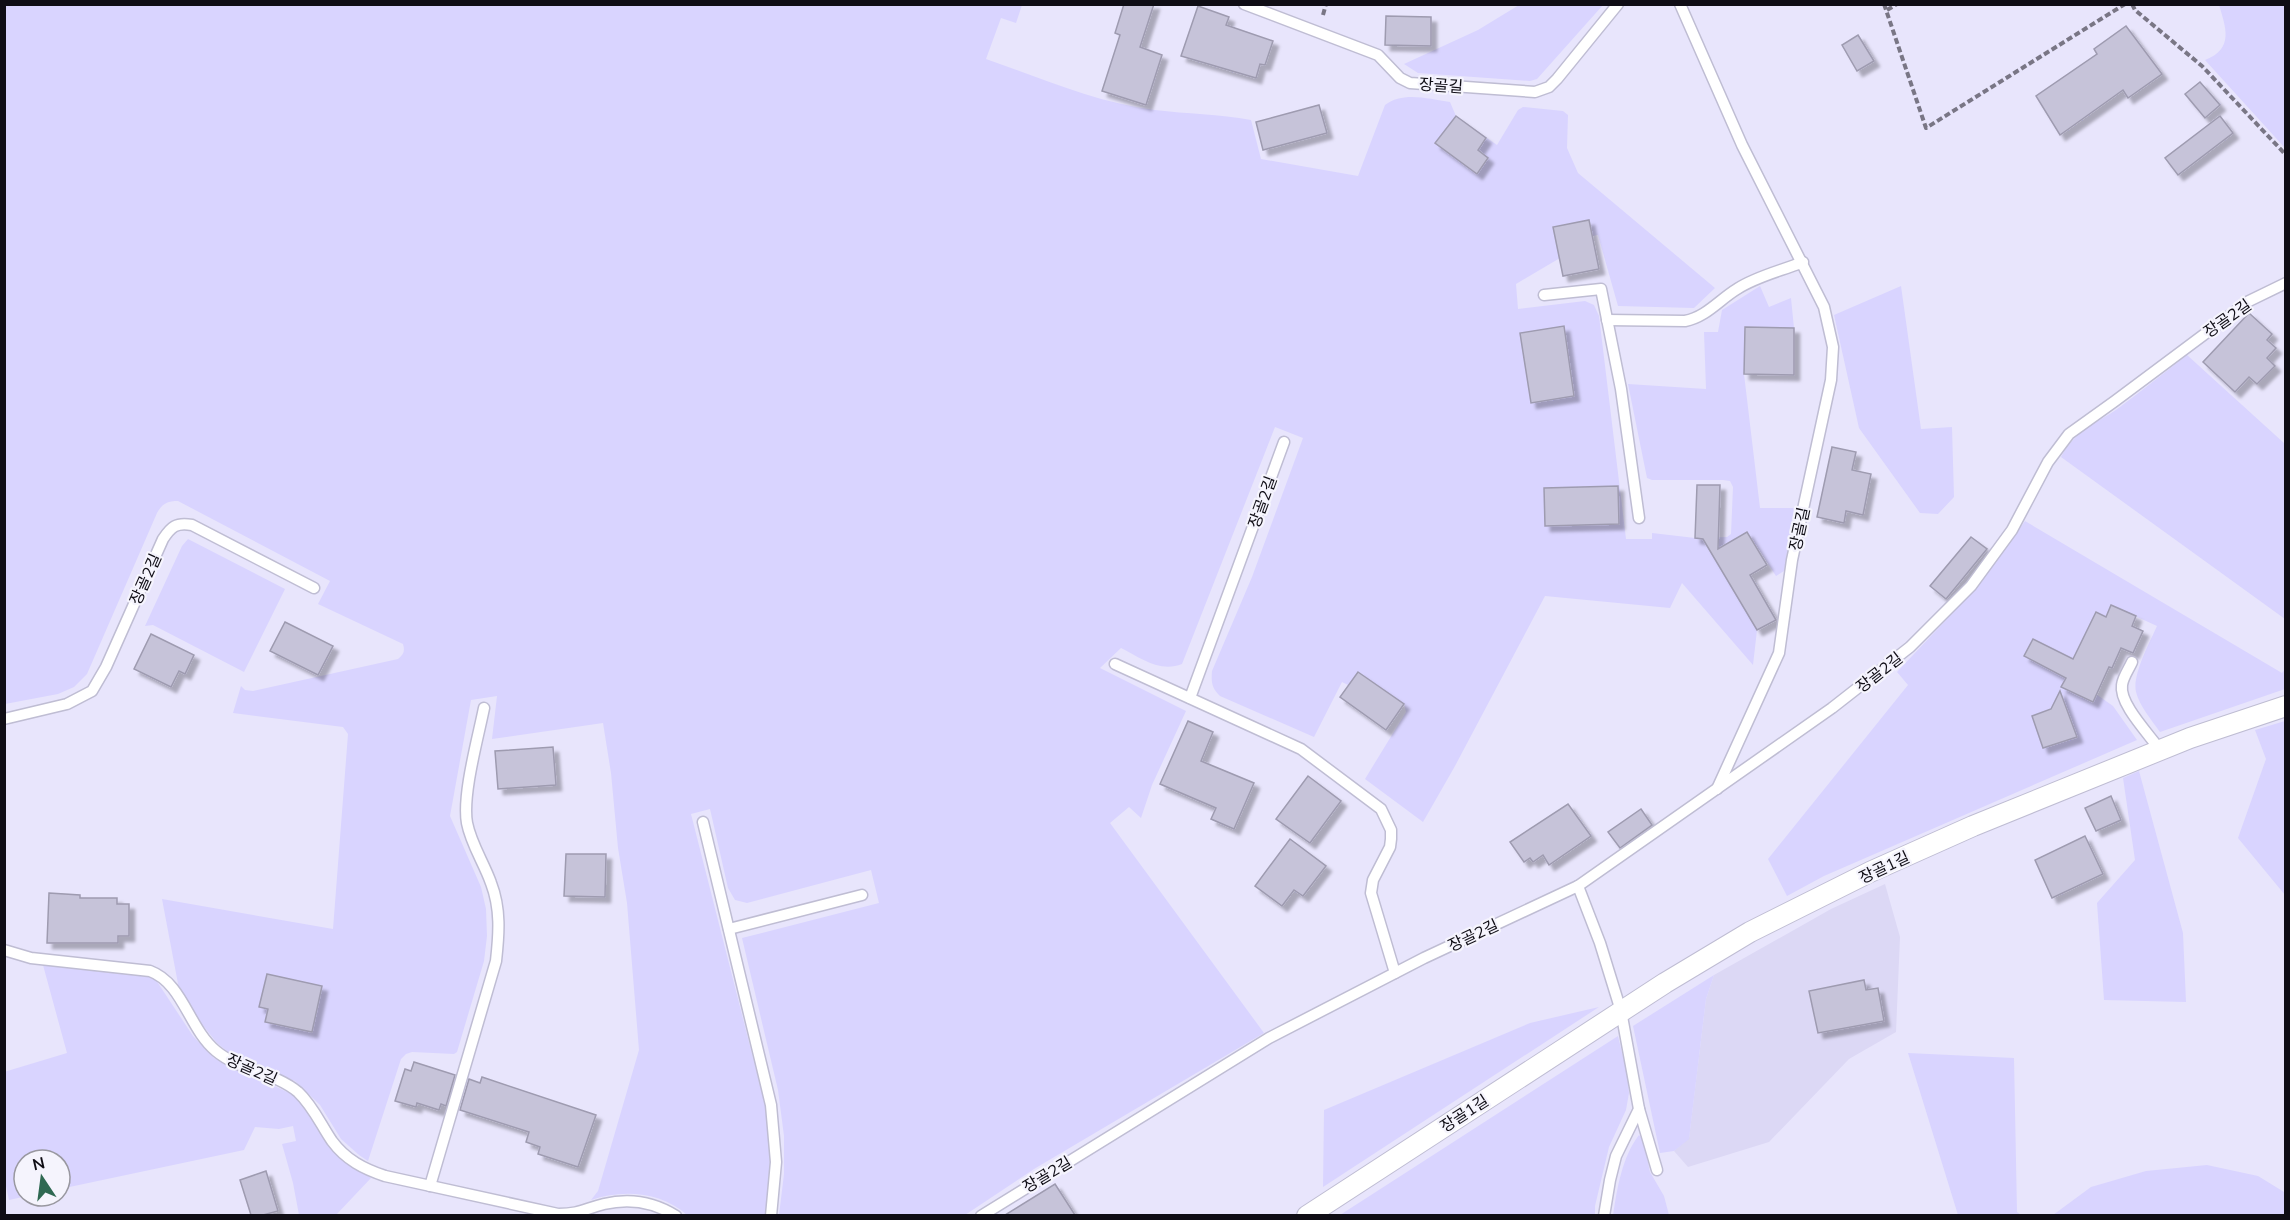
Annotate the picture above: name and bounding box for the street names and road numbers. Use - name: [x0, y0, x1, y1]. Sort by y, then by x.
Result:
- street label: 장골길: [1418, 73, 1464, 97]
- street label: 장골2길: [2199, 294, 2255, 342]
- street label: 장골2길: [1243, 473, 1281, 531]
- street label: 장골길: [1785, 505, 1813, 553]
- street label: 장골2길: [125, 550, 165, 608]
- street label: 장골2길: [1852, 648, 1906, 696]
- street label: 장골1길: [1855, 847, 1913, 887]
- street label: 장골2길: [1444, 915, 1502, 955]
- street label: 장골2길: [223, 1049, 281, 1089]
- street label: 장골1길: [1436, 1090, 1492, 1136]
- street label: 장골2길: [1019, 1152, 1075, 1196]

